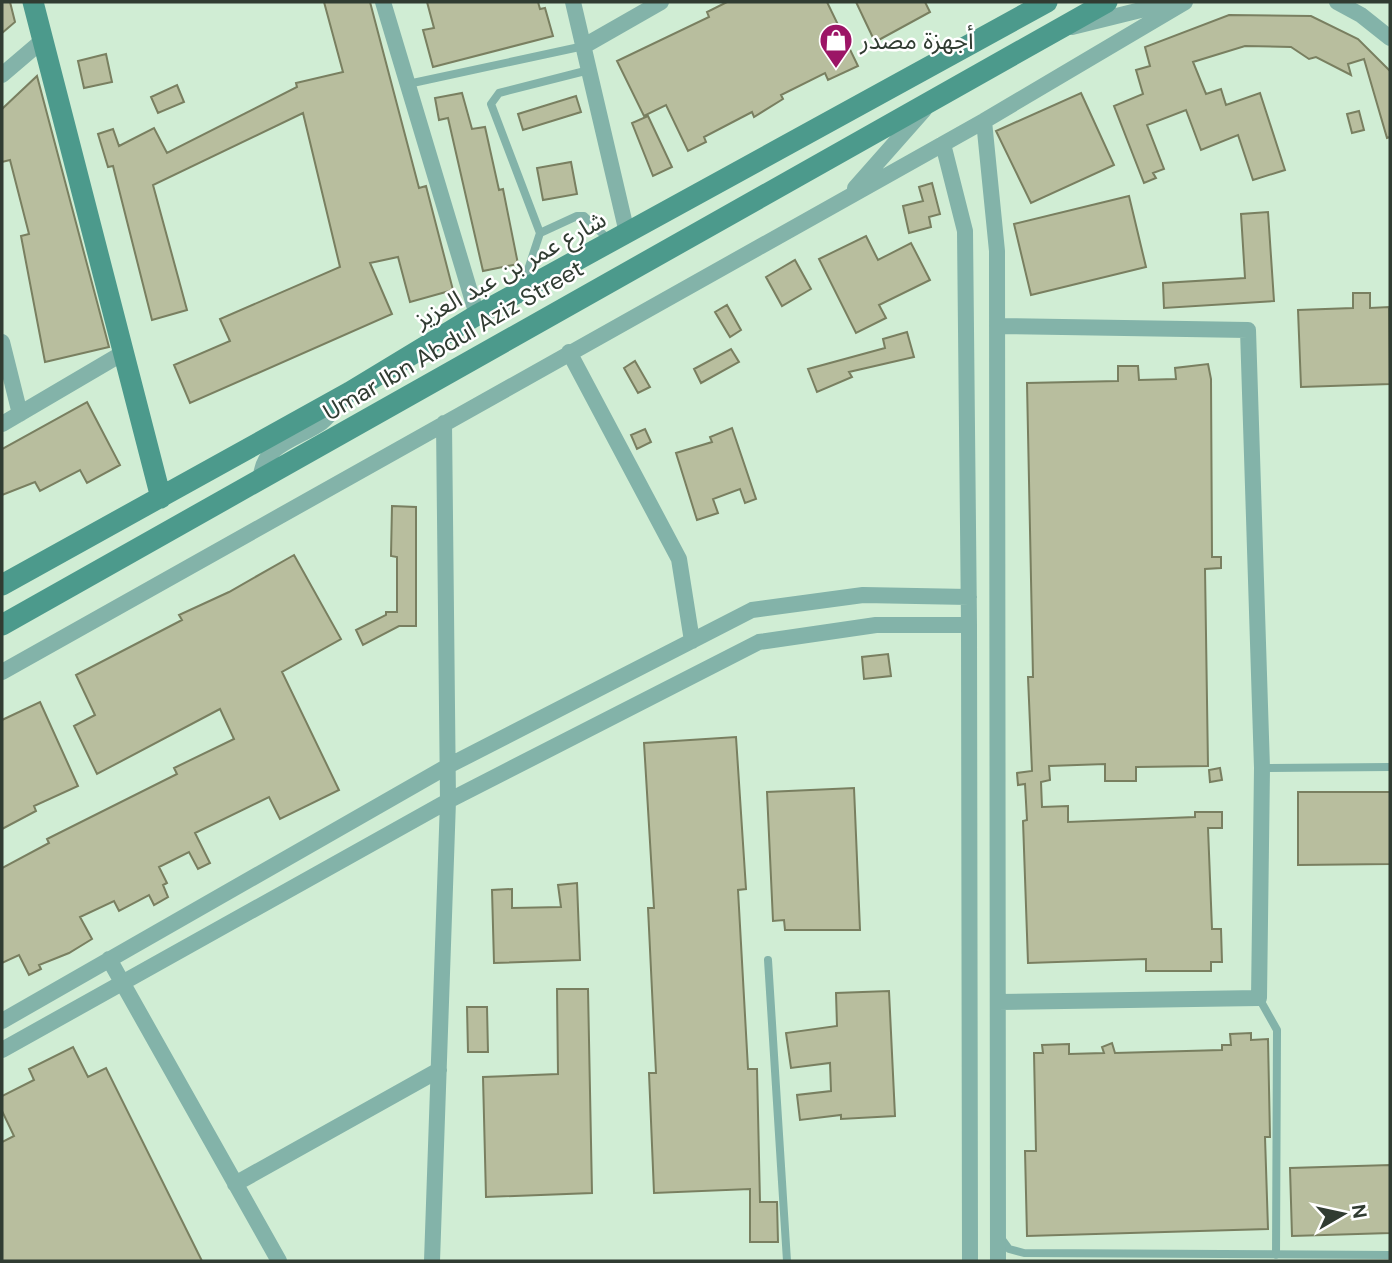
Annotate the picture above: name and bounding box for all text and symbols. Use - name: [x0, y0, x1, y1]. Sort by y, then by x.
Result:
- shop icon: أجهزة مصدر: [817, 21, 855, 70]
- place label: أجهزة مصدر: [859, 24, 974, 56]
- street label: شارع عمر بن عبد العزيز: [408, 203, 612, 337]
- street label: Umar Ibn Abdul Aziz Street: [317, 253, 589, 427]
- north arrow: [1308, 1179, 1378, 1249]
- text: N: [1346, 1203, 1373, 1220]

